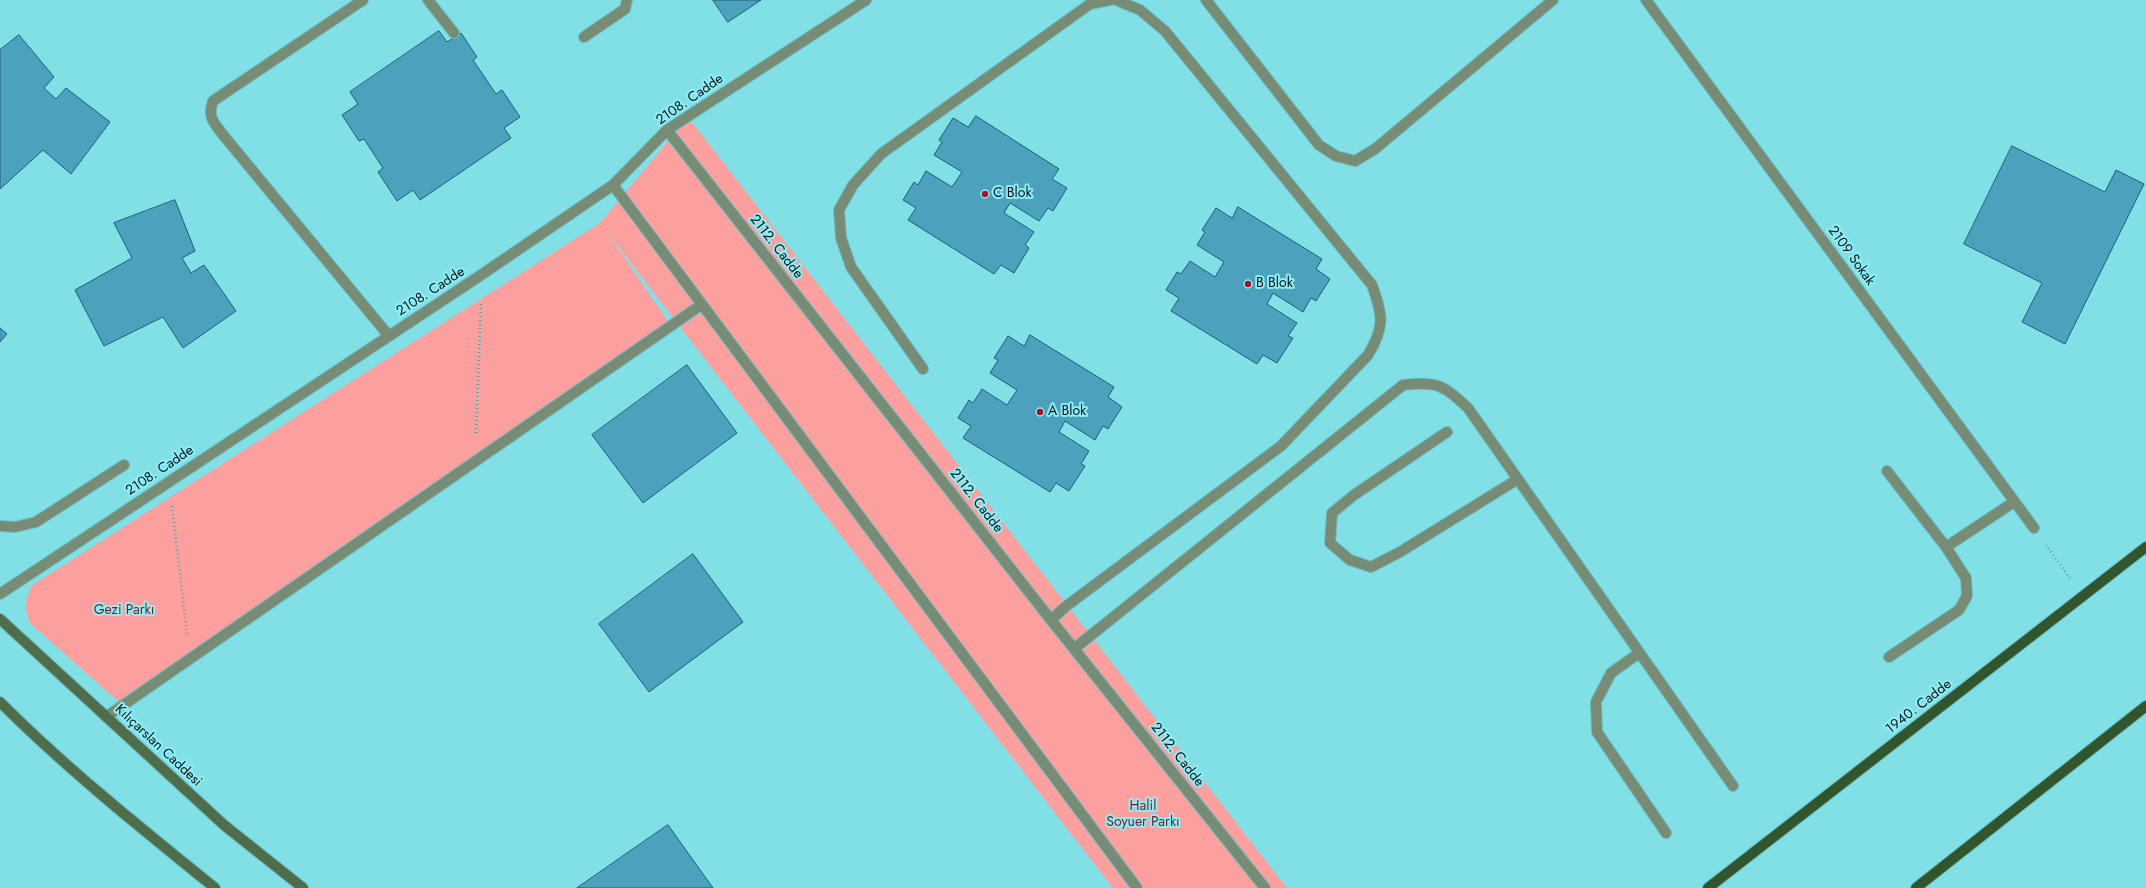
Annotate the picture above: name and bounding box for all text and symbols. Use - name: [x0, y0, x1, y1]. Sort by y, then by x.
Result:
- street label: 2108. Cadde: [653, 71, 727, 129]
- place label: C Blok: [993, 186, 1032, 202]
- marker: C Blok: [980, 189, 990, 199]
- street label: 2112. Cadde: [746, 212, 806, 282]
- street label: 2109 Sokak: [1824, 223, 1878, 289]
- street label: 2108. Cadde: [394, 264, 468, 320]
- place label: B Blok: [1256, 276, 1293, 292]
- marker: B Blok: [1243, 279, 1253, 289]
- place label: A Blok: [1048, 404, 1086, 420]
- marker: A Blok: [1035, 407, 1045, 417]
- street label: 2108. Cadde: [123, 442, 197, 500]
- street label: 2112. Cadde: [946, 466, 1006, 536]
- park label: Gezi Parkı: [94, 603, 154, 619]
- street label: 1940. Cadde: [1883, 676, 1955, 738]
- street label: Kılıçarslan Caddesi: [111, 701, 205, 791]
- street label: 2112. Cadde: [1147, 720, 1207, 790]
- park label: Halil Soyuer Parkı: [1106, 799, 1180, 832]

